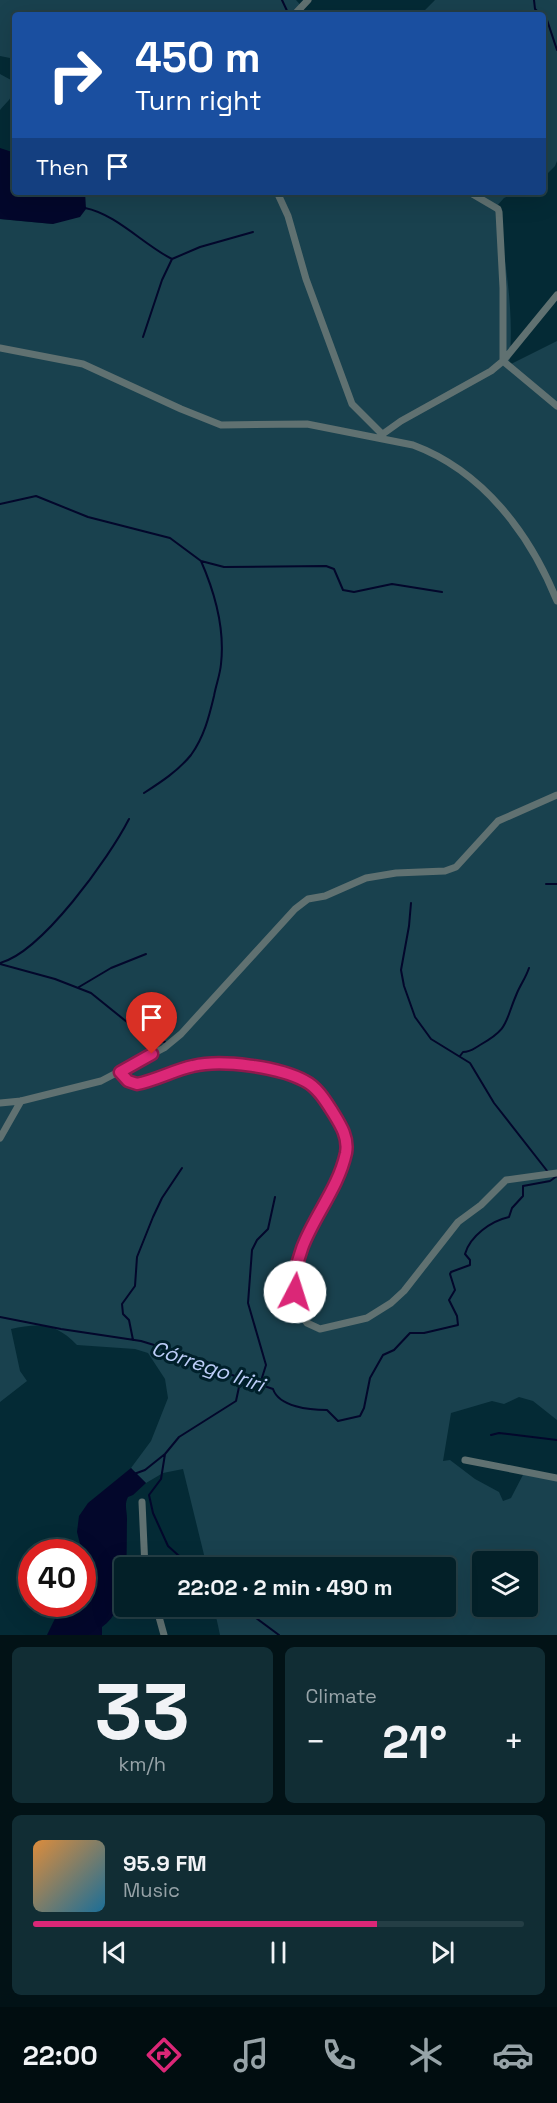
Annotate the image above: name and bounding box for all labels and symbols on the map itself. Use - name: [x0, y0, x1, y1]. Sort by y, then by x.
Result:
- pin: [126, 992, 177, 1054]
- position arrow: [263, 1260, 327, 1324]
- water label: Córrego Iriri: [148, 1334, 271, 1399]
- speed limit sign: 40: [18, 1539, 96, 1617]

